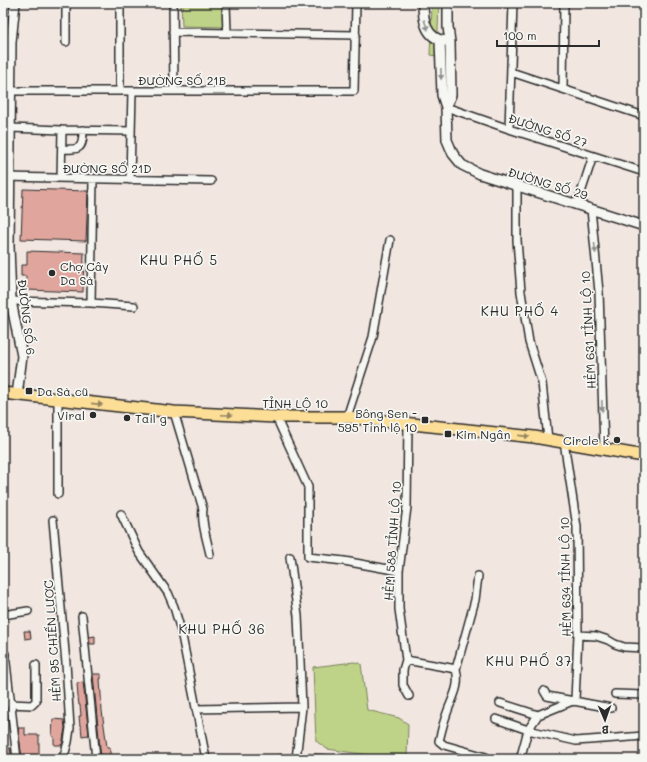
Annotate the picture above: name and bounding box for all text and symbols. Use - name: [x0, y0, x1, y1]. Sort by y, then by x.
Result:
- one-way arrow: [423, 19, 429, 31]
- scale bar: [497, 22, 599, 48]
- text: 100 m: [503, 27, 537, 43]
- one-way arrow: [438, 68, 444, 81]
- street label: ĐƯỜNG SỐ 21B: [138, 72, 226, 88]
- street label: ĐƯỜNG SỐ 27: [506, 110, 590, 150]
- street label: ĐƯỜNG SỐ 21D: [62, 160, 152, 176]
- street label: ĐƯỜNG SỐ 29: [506, 163, 590, 203]
- one-way arrow: [591, 242, 598, 254]
- district label: KHU PHỐ 5: [140, 251, 218, 268]
- place label: Chợ Cây Da Sà: [60, 258, 109, 288]
- marker: Chợ Cây Da Sà: [47, 268, 57, 278]
- street label: HẺM 631 TỈNH LỘ 10: [577, 270, 599, 389]
- street label: ĐƯỜNG SỐ 6: [14, 278, 40, 356]
- district label: KHU PHỐ 4: [481, 302, 559, 319]
- place label: Da Sà cũ: [37, 383, 88, 399]
- marker: Da Sà cũ: [24, 386, 34, 396]
- street label: TỈNH LỘ 10: [262, 395, 328, 411]
- one-way arrow: [599, 400, 606, 412]
- one-way arrow: [91, 401, 103, 408]
- place label: Bông Sen - 595 Tỉnh lộ 10: [338, 405, 418, 435]
- place label: Viral: [57, 407, 85, 423]
- marker: Viral: [88, 410, 98, 420]
- place label: Tail g: [135, 410, 167, 426]
- one-way arrow: [221, 411, 233, 418]
- marker: Tail g: [122, 413, 132, 423]
- marker: Bông Sen - 595 Tỉnh lộ 10: [420, 415, 430, 425]
- place label: Kim Ngân: [456, 426, 510, 442]
- marker: Kim Ngân: [443, 429, 453, 439]
- place label: Circle k: [563, 432, 609, 448]
- one-way arrow: [518, 433, 530, 439]
- marker: Circle k: [612, 435, 622, 445]
- street label: HẺM 588 TỈNH LỘ 10: [380, 480, 404, 601]
- street label: HẺM 634 TỈNH LỘ 10: [556, 516, 574, 637]
- street label: HẺM 95 CHIẾN LƯỢC: [40, 579, 64, 702]
- district label: KHU PHỐ 36: [178, 620, 266, 637]
- district label: KHU PHỐ 37: [486, 652, 572, 669]
- north arrow: [585, 700, 625, 740]
- text: B: [601, 723, 609, 738]

